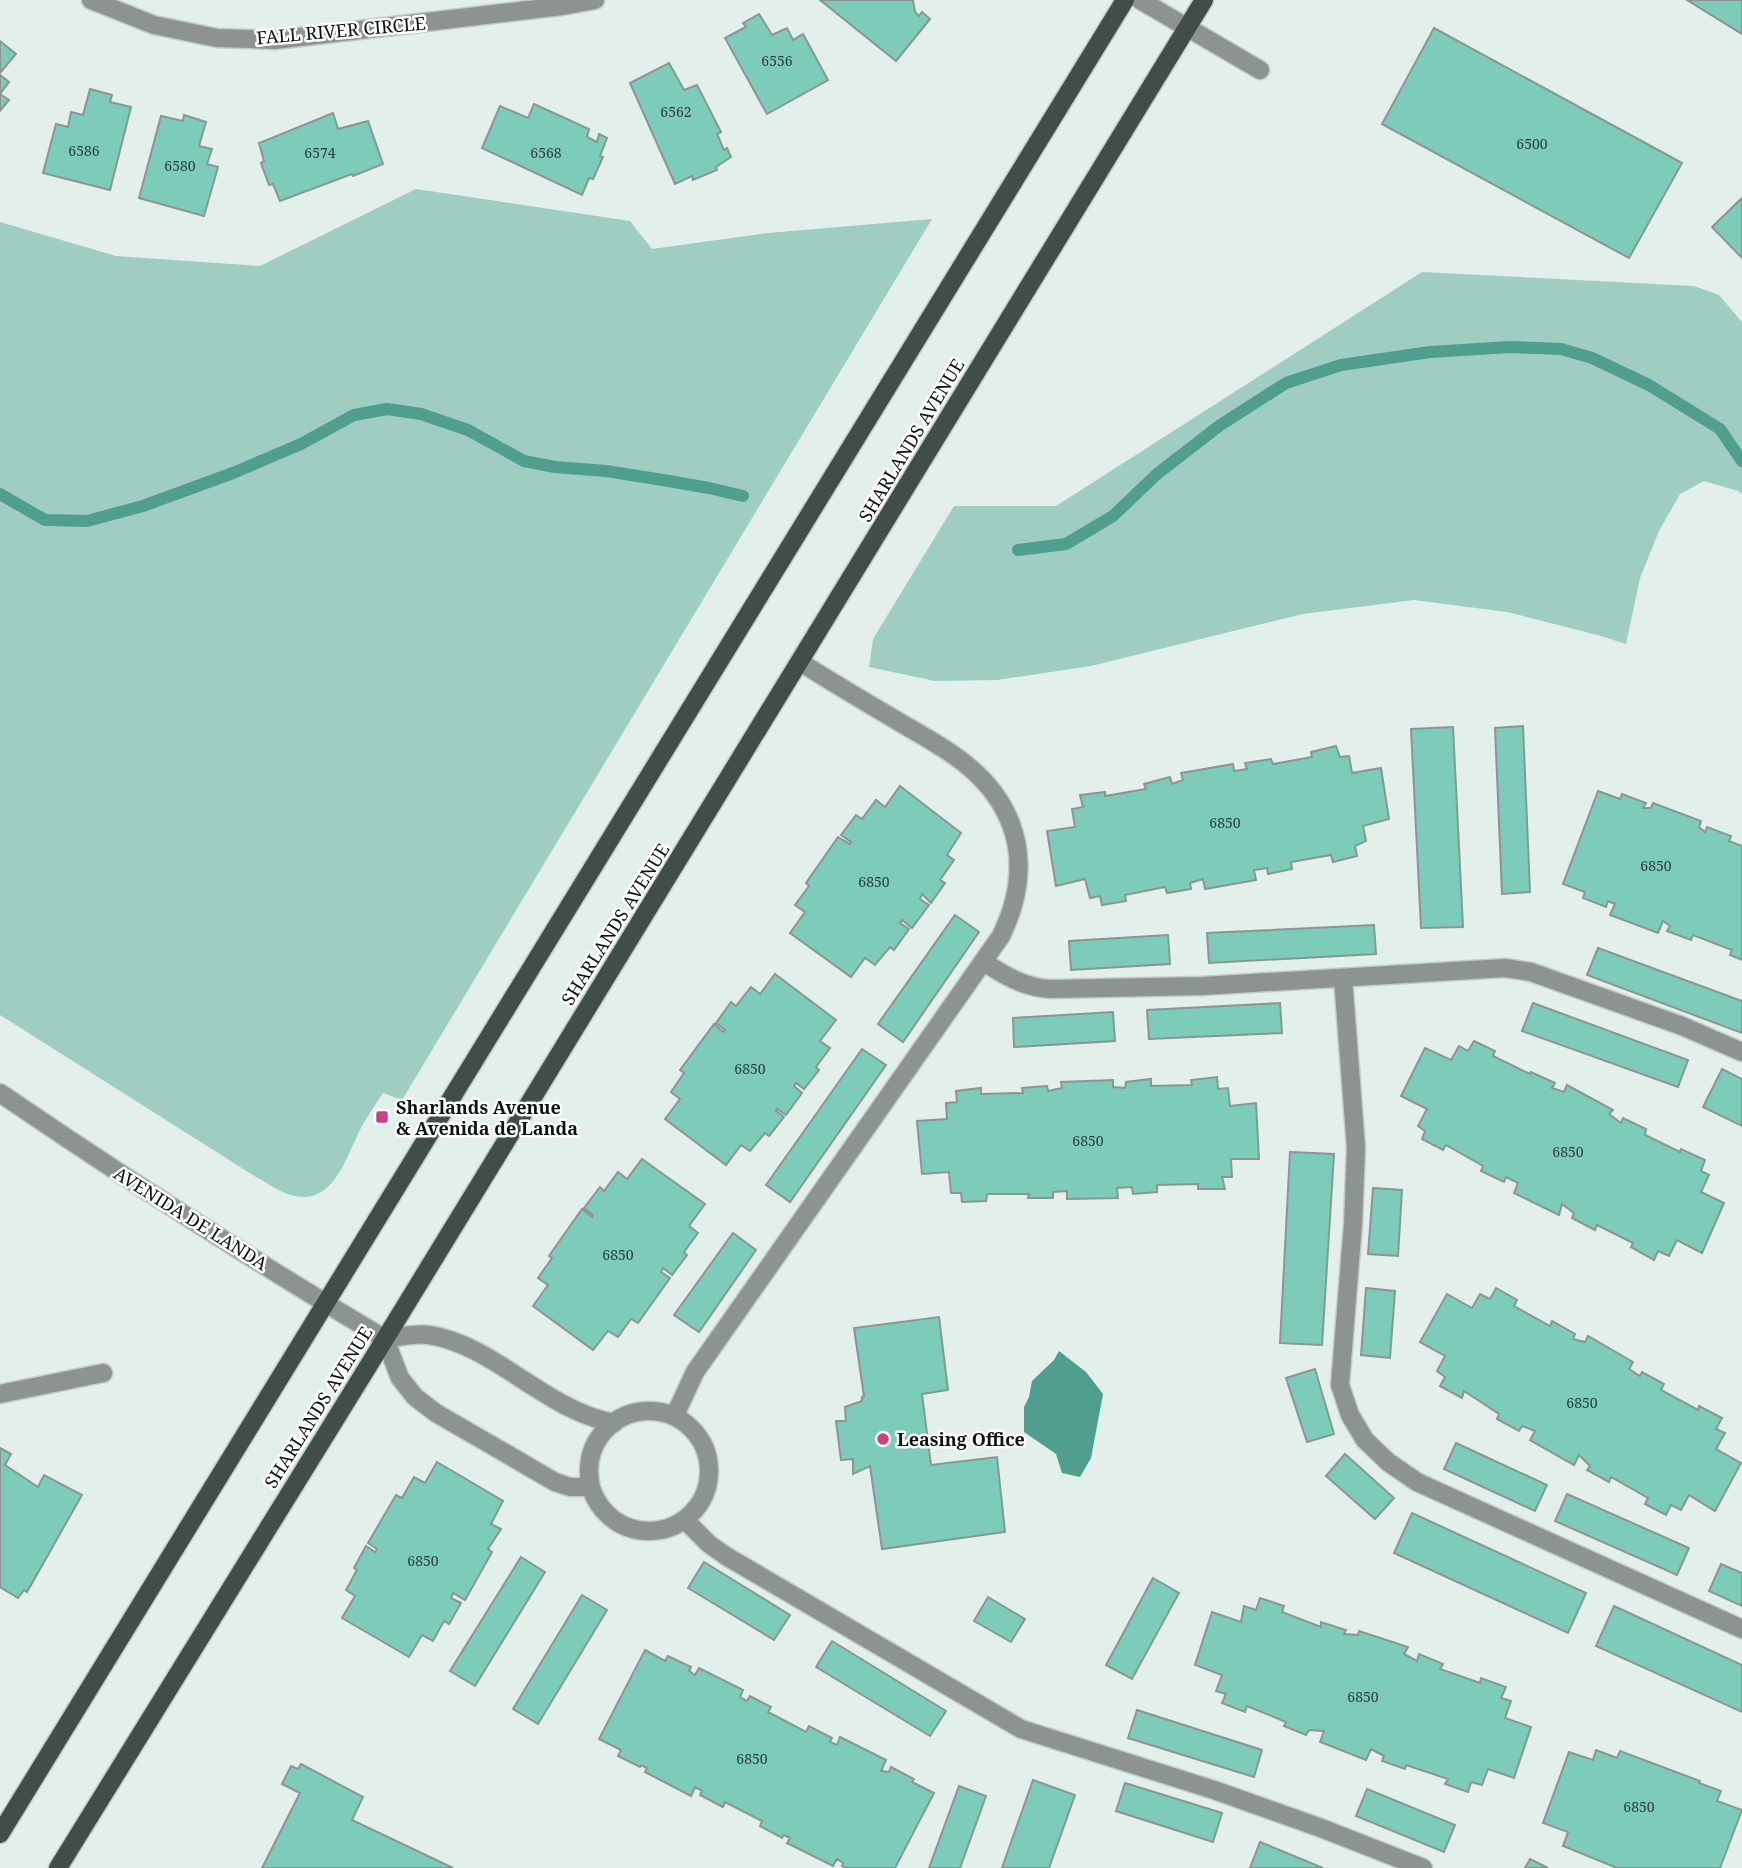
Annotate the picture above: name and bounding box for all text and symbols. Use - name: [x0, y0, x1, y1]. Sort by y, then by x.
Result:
- street label: FALL RIVER CIRCLE: [255, 11, 427, 49]
- house number: 6556: [761, 51, 793, 70]
- house number: 6562: [660, 102, 692, 121]
- house number: 6500: [1516, 134, 1548, 153]
- house number: 6586: [68, 141, 100, 160]
- house number: 6574: [304, 143, 336, 162]
- house number: 6568: [530, 143, 562, 162]
- house number: 6580: [164, 156, 196, 175]
- street label: SHARLANDS AVENUE: [853, 354, 969, 526]
- house number: 6850: [1209, 813, 1241, 832]
- street label: SHARLANDS AVENUE: [555, 839, 675, 1009]
- house number: 6850: [1640, 856, 1672, 875]
- house number: 6850: [858, 872, 890, 891]
- house number: 6850: [734, 1059, 766, 1078]
- place label: Sharlands Avenue & Avenida de Landa: [396, 1095, 578, 1140]
- marker: Sharlands Avenue & Avenida de Landa: [374, 1109, 390, 1125]
- house number: 6850: [1072, 1131, 1104, 1150]
- house number: 6850: [1552, 1142, 1584, 1161]
- street label: AVENIDA DE LANDA: [110, 1161, 273, 1275]
- house number: 6850: [602, 1245, 634, 1264]
- street label: SHARLANDS AVENUE: [258, 1322, 378, 1492]
- house number: 6850: [1566, 1393, 1598, 1412]
- place label: Leasing Office: [897, 1427, 1025, 1451]
- marker: Leasing Office: [875, 1431, 891, 1447]
- house number: 6850: [407, 1551, 439, 1570]
- house number: 6850: [1347, 1687, 1379, 1706]
- house number: 6850: [736, 1749, 768, 1768]
- house number: 6850: [1623, 1797, 1655, 1816]

